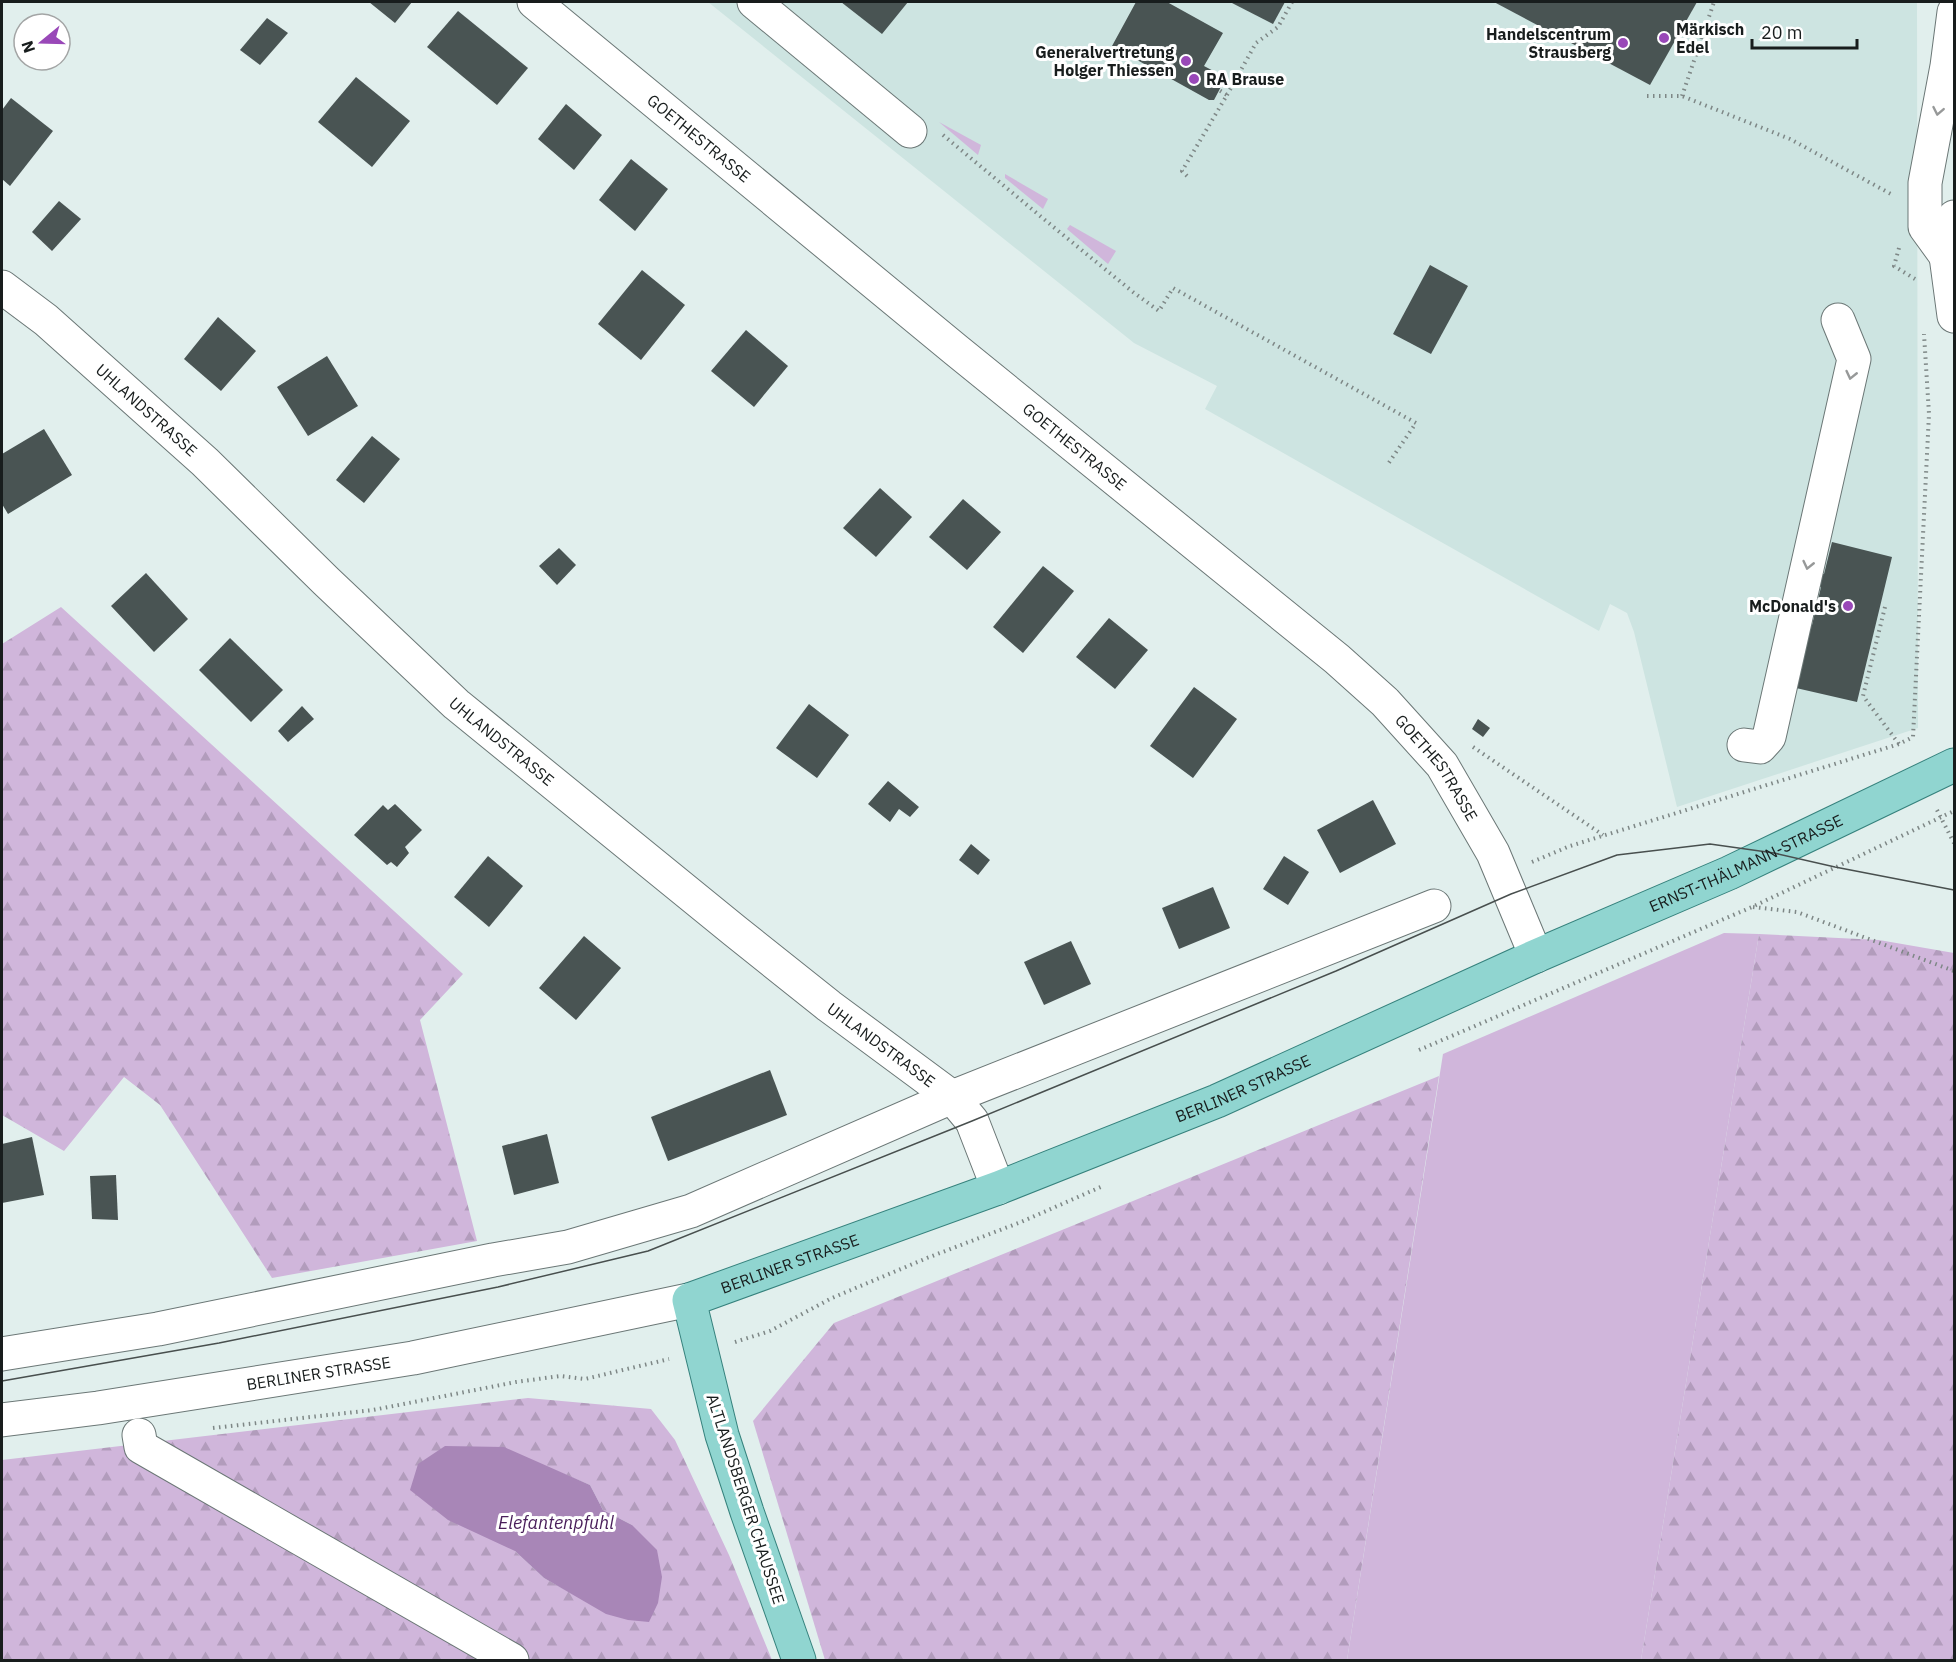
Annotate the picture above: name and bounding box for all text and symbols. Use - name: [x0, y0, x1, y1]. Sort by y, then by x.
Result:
- north arrow: [12, 12, 72, 72]
- scale bar: [1752, 12, 1857, 50]
- place label: Märkisch Edel: [1676, 19, 1744, 57]
- text: 20 m: [1761, 21, 1803, 44]
- place label: Handelscentrum Strausberg: [1486, 24, 1611, 62]
- marker: Märkisch Edel: [1657, 31, 1671, 45]
- marker: Handelscentrum Strausberg: [1616, 36, 1630, 50]
- text: N: [16, 38, 39, 56]
- place label: Generalvertretung Holger Thiessen: [1035, 42, 1174, 80]
- marker: Generalvertretung Holger Thiessen: [1179, 54, 1193, 68]
- place label: RA Brause: [1206, 69, 1284, 89]
- marker: RA Brause: [1187, 72, 1201, 86]
- street label: GOETHESTRASSE: [643, 90, 755, 187]
- one-way arrow: [1932, 106, 1945, 116]
- street label: UHLANDSTRASSE: [92, 359, 202, 460]
- one-way arrow: [1845, 370, 1858, 380]
- street label: GOETHESTRASSE: [1019, 398, 1131, 495]
- one-way arrow: [1802, 560, 1815, 570]
- place label: McDonald's: [1749, 596, 1836, 616]
- marker: McDonald's: [1841, 599, 1855, 613]
- street label: UHLANDSTRASSE: [445, 693, 558, 790]
- street label: GOETHESTRASSE: [1391, 710, 1482, 825]
- street label: ERNST-THÄLMANN-STRASSE: [1646, 810, 1846, 916]
- street label: UHLANDSTRASSE: [823, 998, 939, 1091]
- street label: BERLINER STRASSE: [1172, 1050, 1314, 1127]
- street label: BERLINER STRASSE: [718, 1229, 862, 1298]
- street label: BERLINER STRASSE: [245, 1352, 392, 1394]
- street label: ALTLANDSBERGER CHAUSSEE: [703, 1391, 789, 1607]
- water label: Elefantenpfuhl: [498, 1511, 614, 1534]

